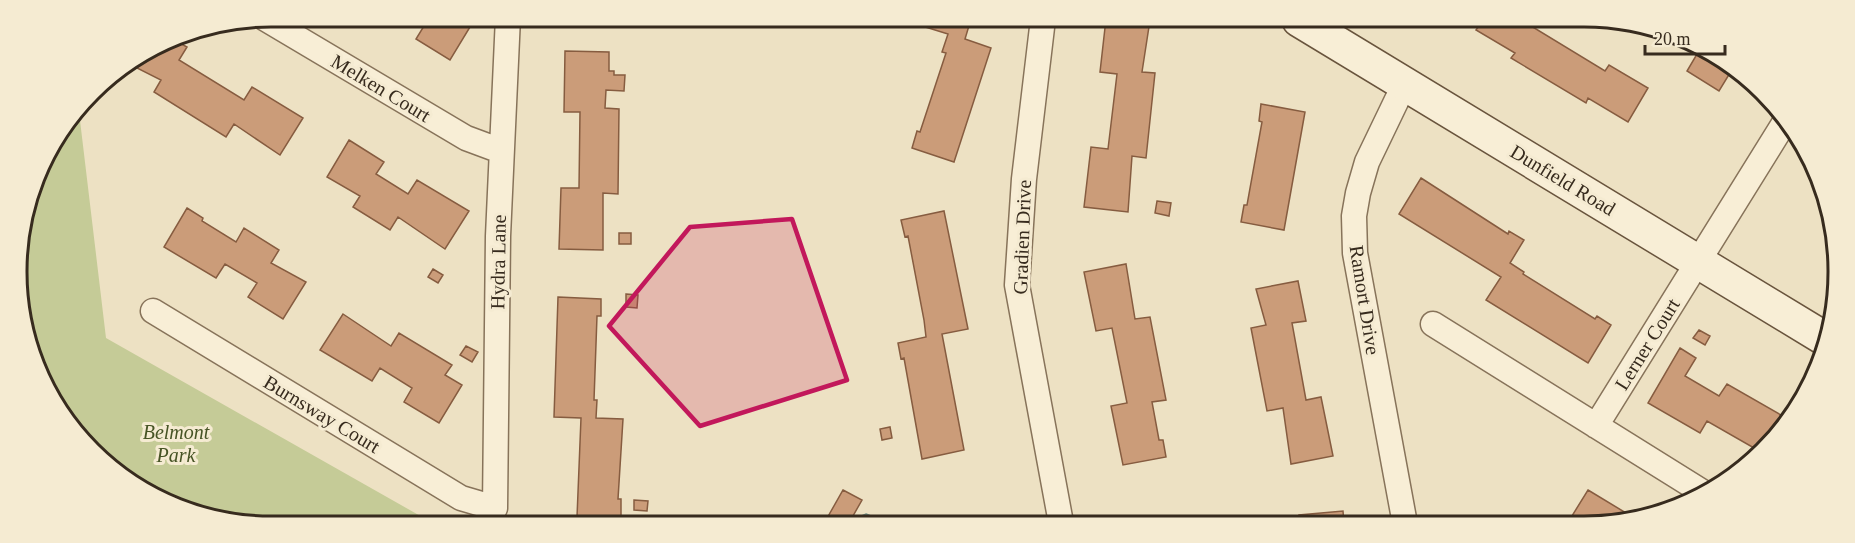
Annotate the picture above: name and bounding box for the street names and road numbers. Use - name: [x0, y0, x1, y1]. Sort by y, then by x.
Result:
- street label: Melken Court: [327, 50, 435, 126]
- street label: Dunfield Road: [1507, 140, 1619, 220]
- street label: Gradien Drive: [1009, 179, 1035, 295]
- street label: Hydra Lane: [486, 214, 511, 310]
- street label: Ramort Drive: [1345, 244, 1385, 356]
- street label: Lerner Court: [1610, 294, 1684, 394]
- street label: Burnsway Court: [259, 371, 384, 458]

